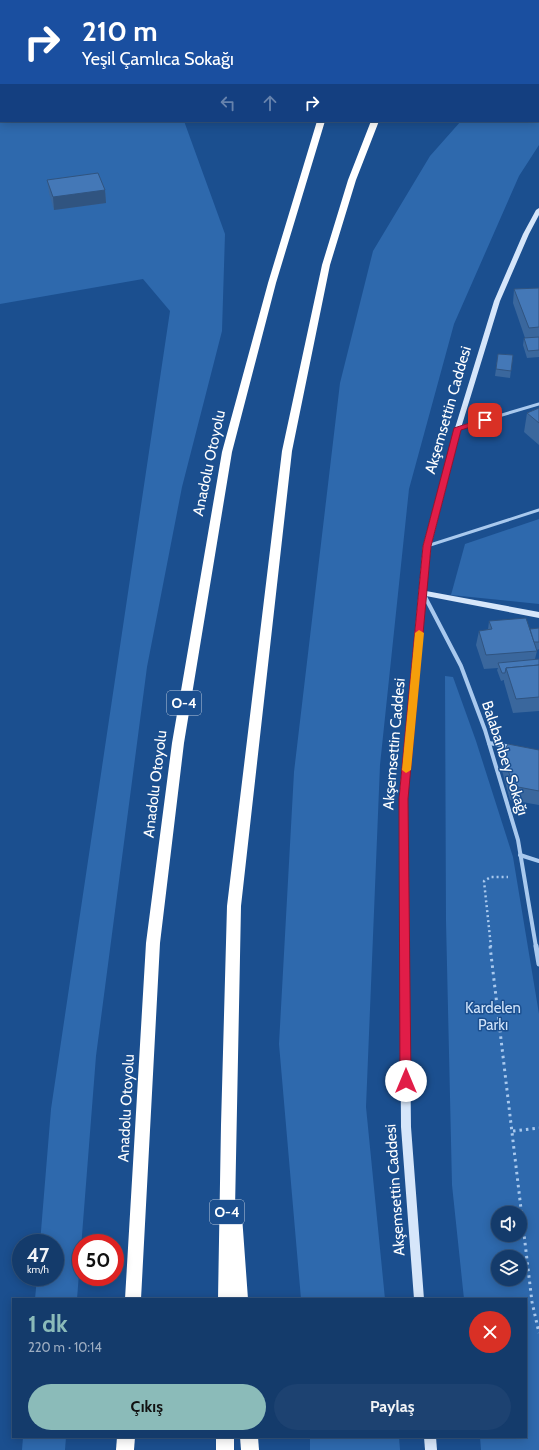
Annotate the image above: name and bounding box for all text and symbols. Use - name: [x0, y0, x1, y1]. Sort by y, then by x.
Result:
- text: 210 m: [82, 14, 158, 48]
- icon: right: [16, 16, 68, 68]
- text: Yeşil Çamlıca Sokağı: [82, 48, 234, 70]
- icon: left: [217, 92, 239, 114]
- icon: ahead: [259, 92, 281, 114]
- icon: right: [301, 92, 323, 114]
- street label: Akşemsettin Caddesi: [421, 344, 475, 476]
- pin: [468, 403, 502, 437]
- street label: Anadolu Otoyolu: [189, 408, 229, 518]
- icon: arrive: [474, 409, 496, 431]
- street label: Akşemsettin Caddesi: [379, 677, 409, 811]
- road number: O-4: [167, 691, 201, 715]
- street label: Balabanbey Sokağı: [478, 699, 532, 817]
- street label: Anadolu Otoyolu: [139, 729, 171, 839]
- park label: Kardelen Parkı: [465, 999, 521, 1034]
- street label: Anadolu Otoyolu: [114, 1054, 138, 1162]
- position arrow: [385, 1060, 427, 1102]
- street label: Akşemsettin Caddesi: [381, 1123, 409, 1257]
- road number: O-4: [210, 1200, 244, 1224]
- map controls: [491, 1206, 527, 1286]
- button: sound: [491, 1206, 527, 1242]
- speed limit sign: 50: [72, 1234, 124, 1286]
- text: 47: [27, 1243, 49, 1267]
- button: layers: [491, 1250, 527, 1286]
- text: km/h: [27, 1263, 49, 1276]
- text: 1 dk: [28, 1309, 68, 1338]
- button: close: [469, 1311, 511, 1353]
- text: 220 m · 10:14: [28, 1339, 102, 1355]
- button: Çıkış: [28, 1384, 266, 1430]
- button: Paylaş: [274, 1384, 511, 1430]

